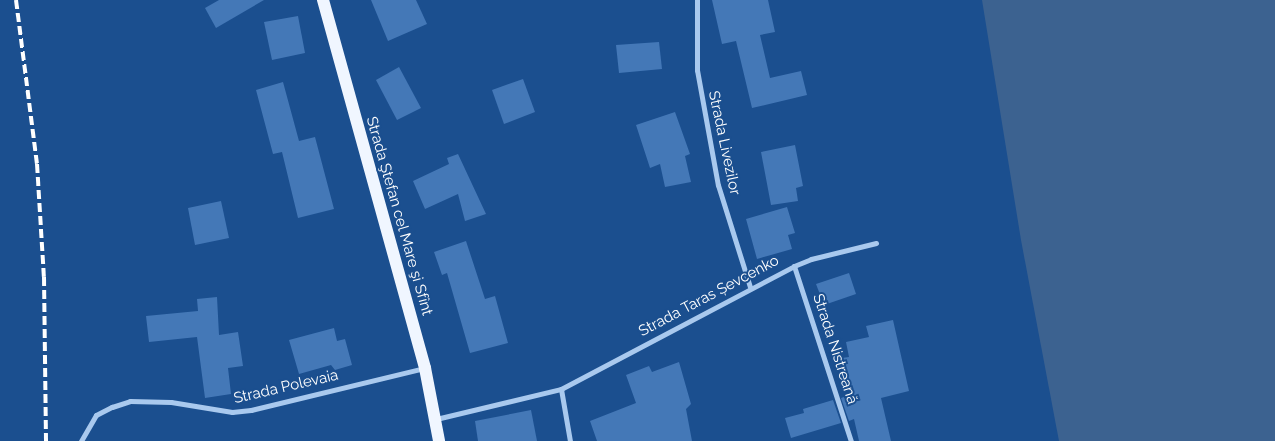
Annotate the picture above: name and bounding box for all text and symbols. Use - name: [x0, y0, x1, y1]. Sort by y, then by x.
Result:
- street label: Strada Livezilor: [704, 89, 744, 197]
- street label: Strada Ştefan cel Mare şi Sfînt: [362, 114, 436, 318]
- street label: Strada Taras Șevcenko: [636, 251, 782, 341]
- street label: Strada Nistreană: [809, 292, 861, 406]
- street label: Strada Polevaia: [232, 366, 340, 408]

